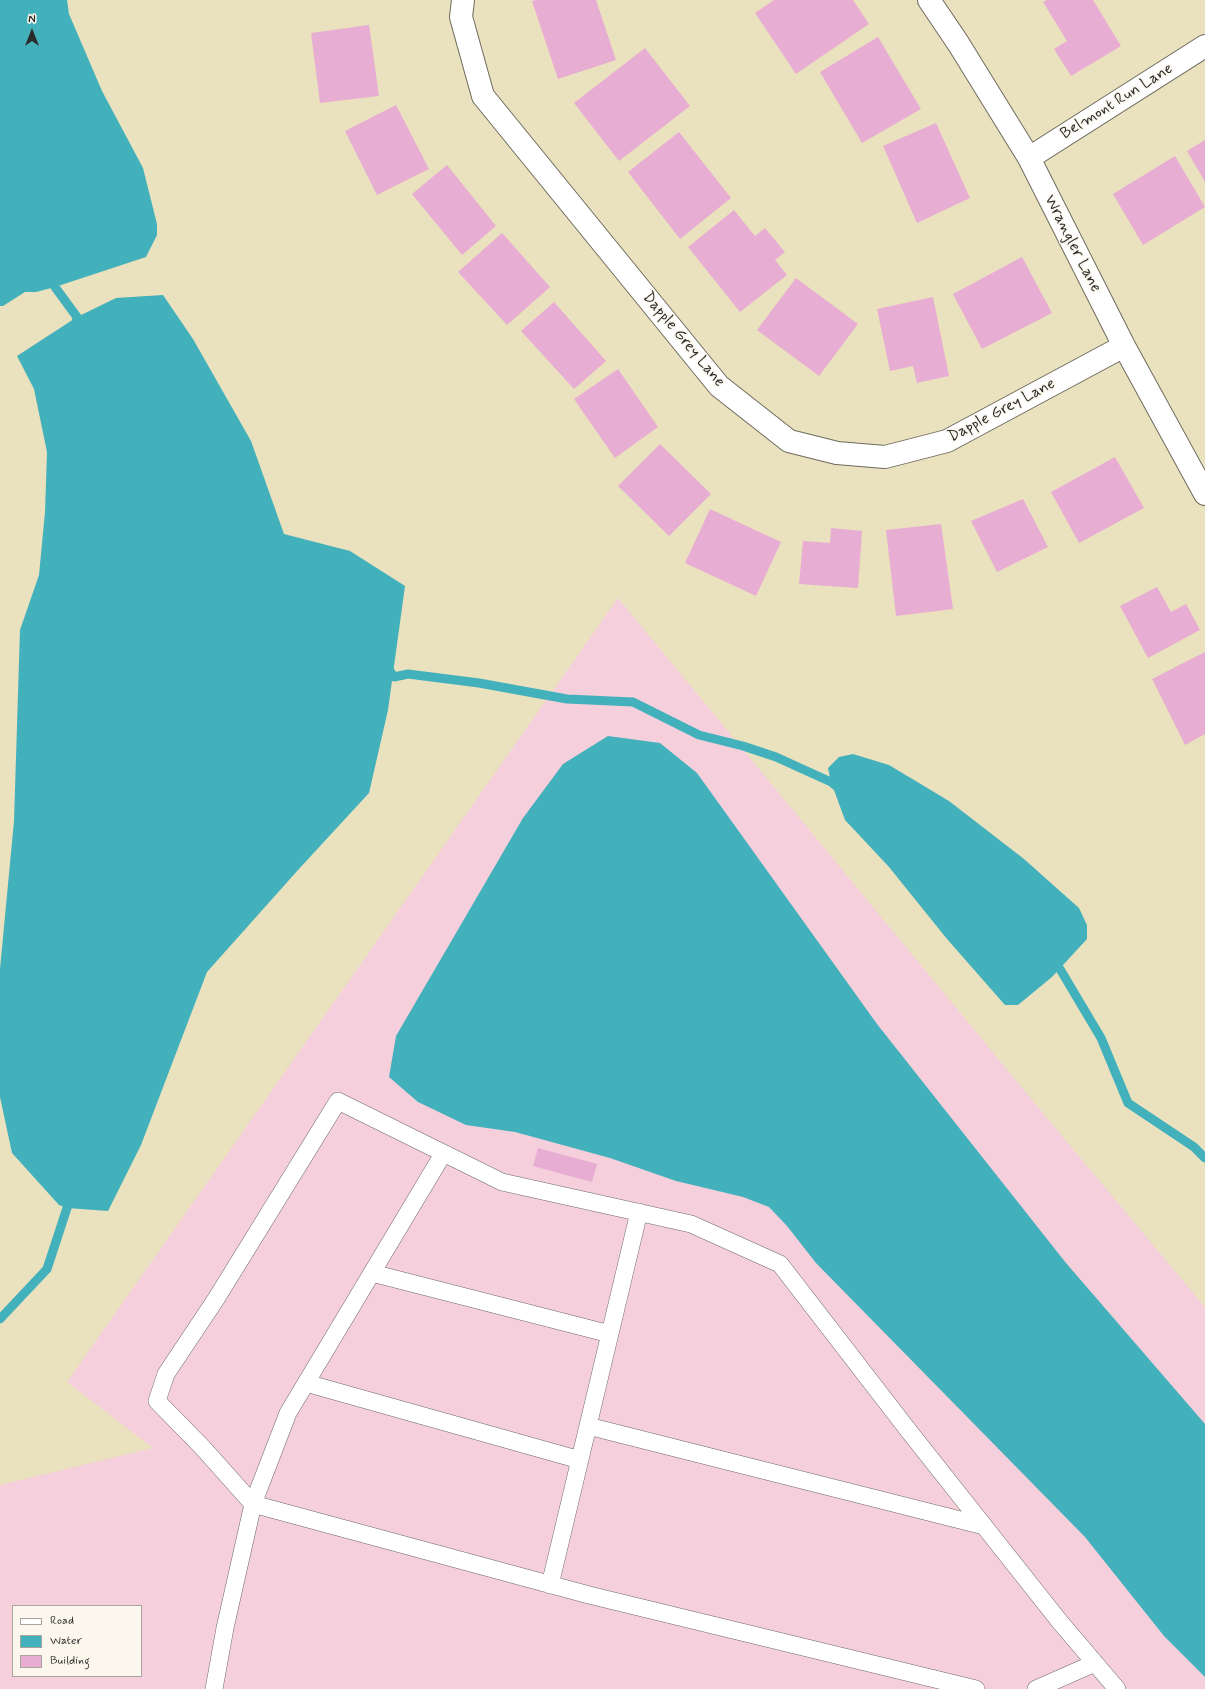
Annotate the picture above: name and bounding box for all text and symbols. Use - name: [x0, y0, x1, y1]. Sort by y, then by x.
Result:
- north arrow: [12, 12, 52, 52]
- text: N: [28, 13, 36, 27]
- street label: Belmont Run Lane: [1057, 60, 1177, 144]
- street label: Wrangler Lane: [1039, 192, 1105, 296]
- street label: Dapple Grey Lane: [638, 288, 728, 392]
- street label: Dapple Grey Lane: [945, 375, 1059, 447]
- legend: [12, 1605, 142, 1677]
- text: Road: [50, 1613, 74, 1629]
- text: Water: [50, 1633, 82, 1649]
- text: Building: [50, 1653, 90, 1669]

